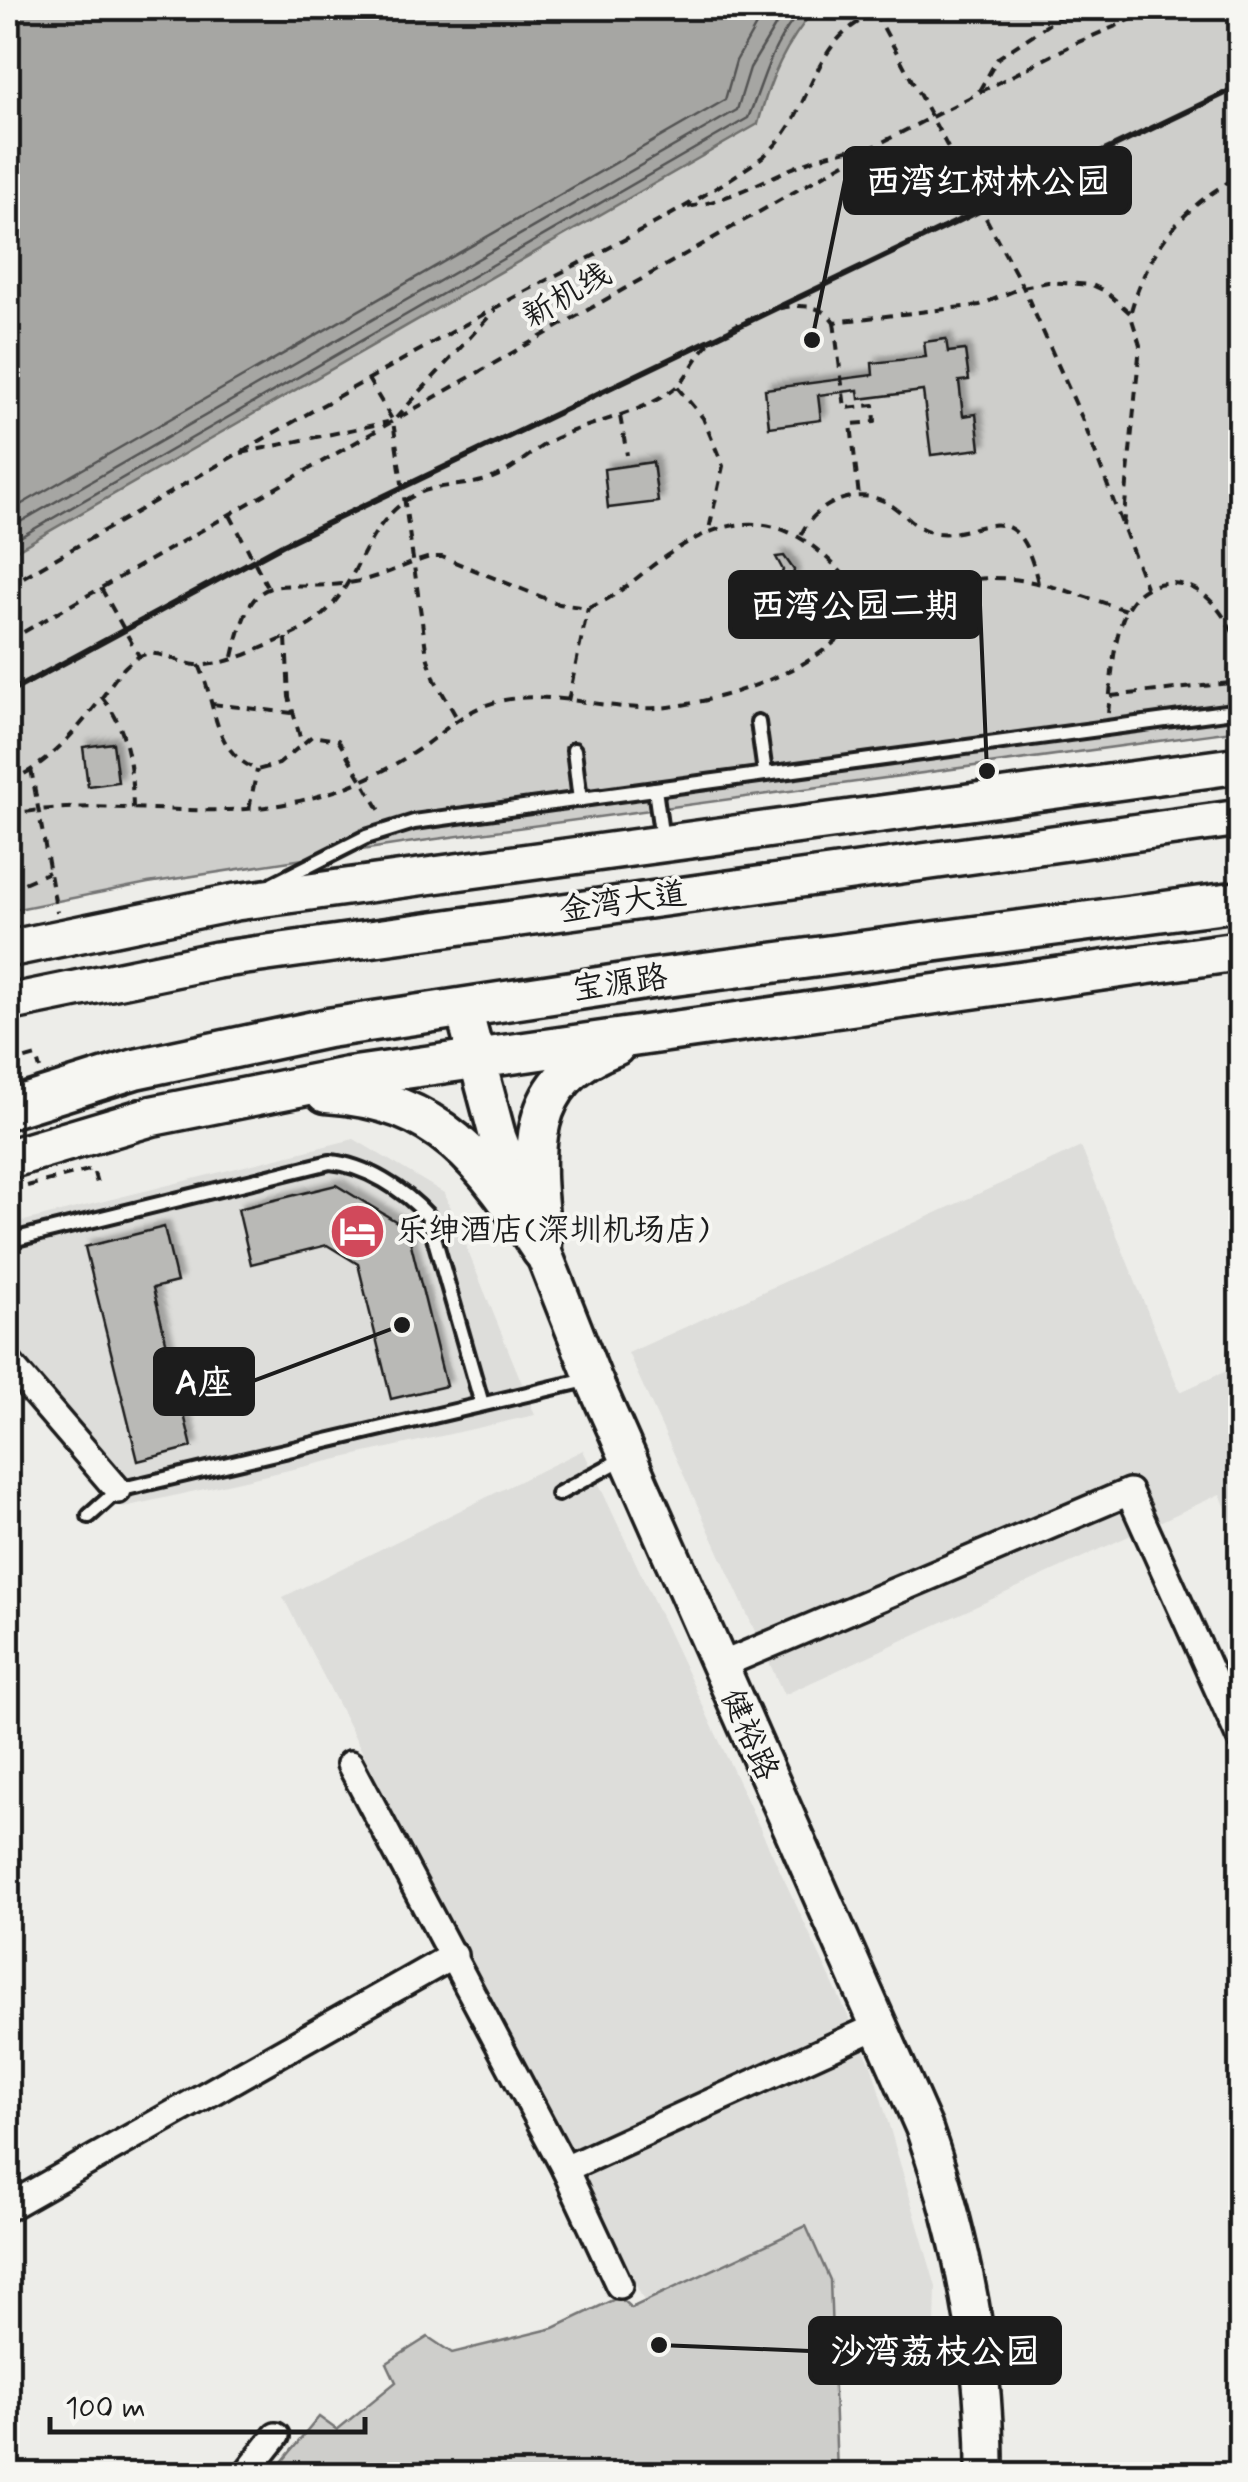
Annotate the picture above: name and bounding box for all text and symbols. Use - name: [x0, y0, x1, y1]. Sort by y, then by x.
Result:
- callout: 西湾红树林公园: [845, 148, 1130, 213]
- text: 西湾红树林公园: [865, 160, 1111, 206]
- street label: 新机线: [515, 254, 619, 338]
- callout: 西湾公园二期: [730, 572, 980, 637]
- text: 西湾公园二期: [750, 584, 960, 630]
- street label: 金湾大道: [557, 873, 689, 933]
- street label: 宝源路: [570, 957, 670, 1011]
- hotel icon: 乐绅酒店(深圳机场店): [327, 1201, 387, 1261]
- place label: 乐绅酒店(深圳机场店): [396, 1210, 709, 1252]
- callout: A座: [155, 1349, 253, 1414]
- text: A座: [175, 1361, 233, 1407]
- street label: 健裕路: [710, 1683, 788, 1787]
- callout: 沙湾荔枝公园: [810, 2318, 1060, 2383]
- text: 沙湾荔枝公园: [830, 2330, 1040, 2376]
- scale bar: [50, 2372, 365, 2434]
- text: 100 m: [65, 2389, 146, 2428]

